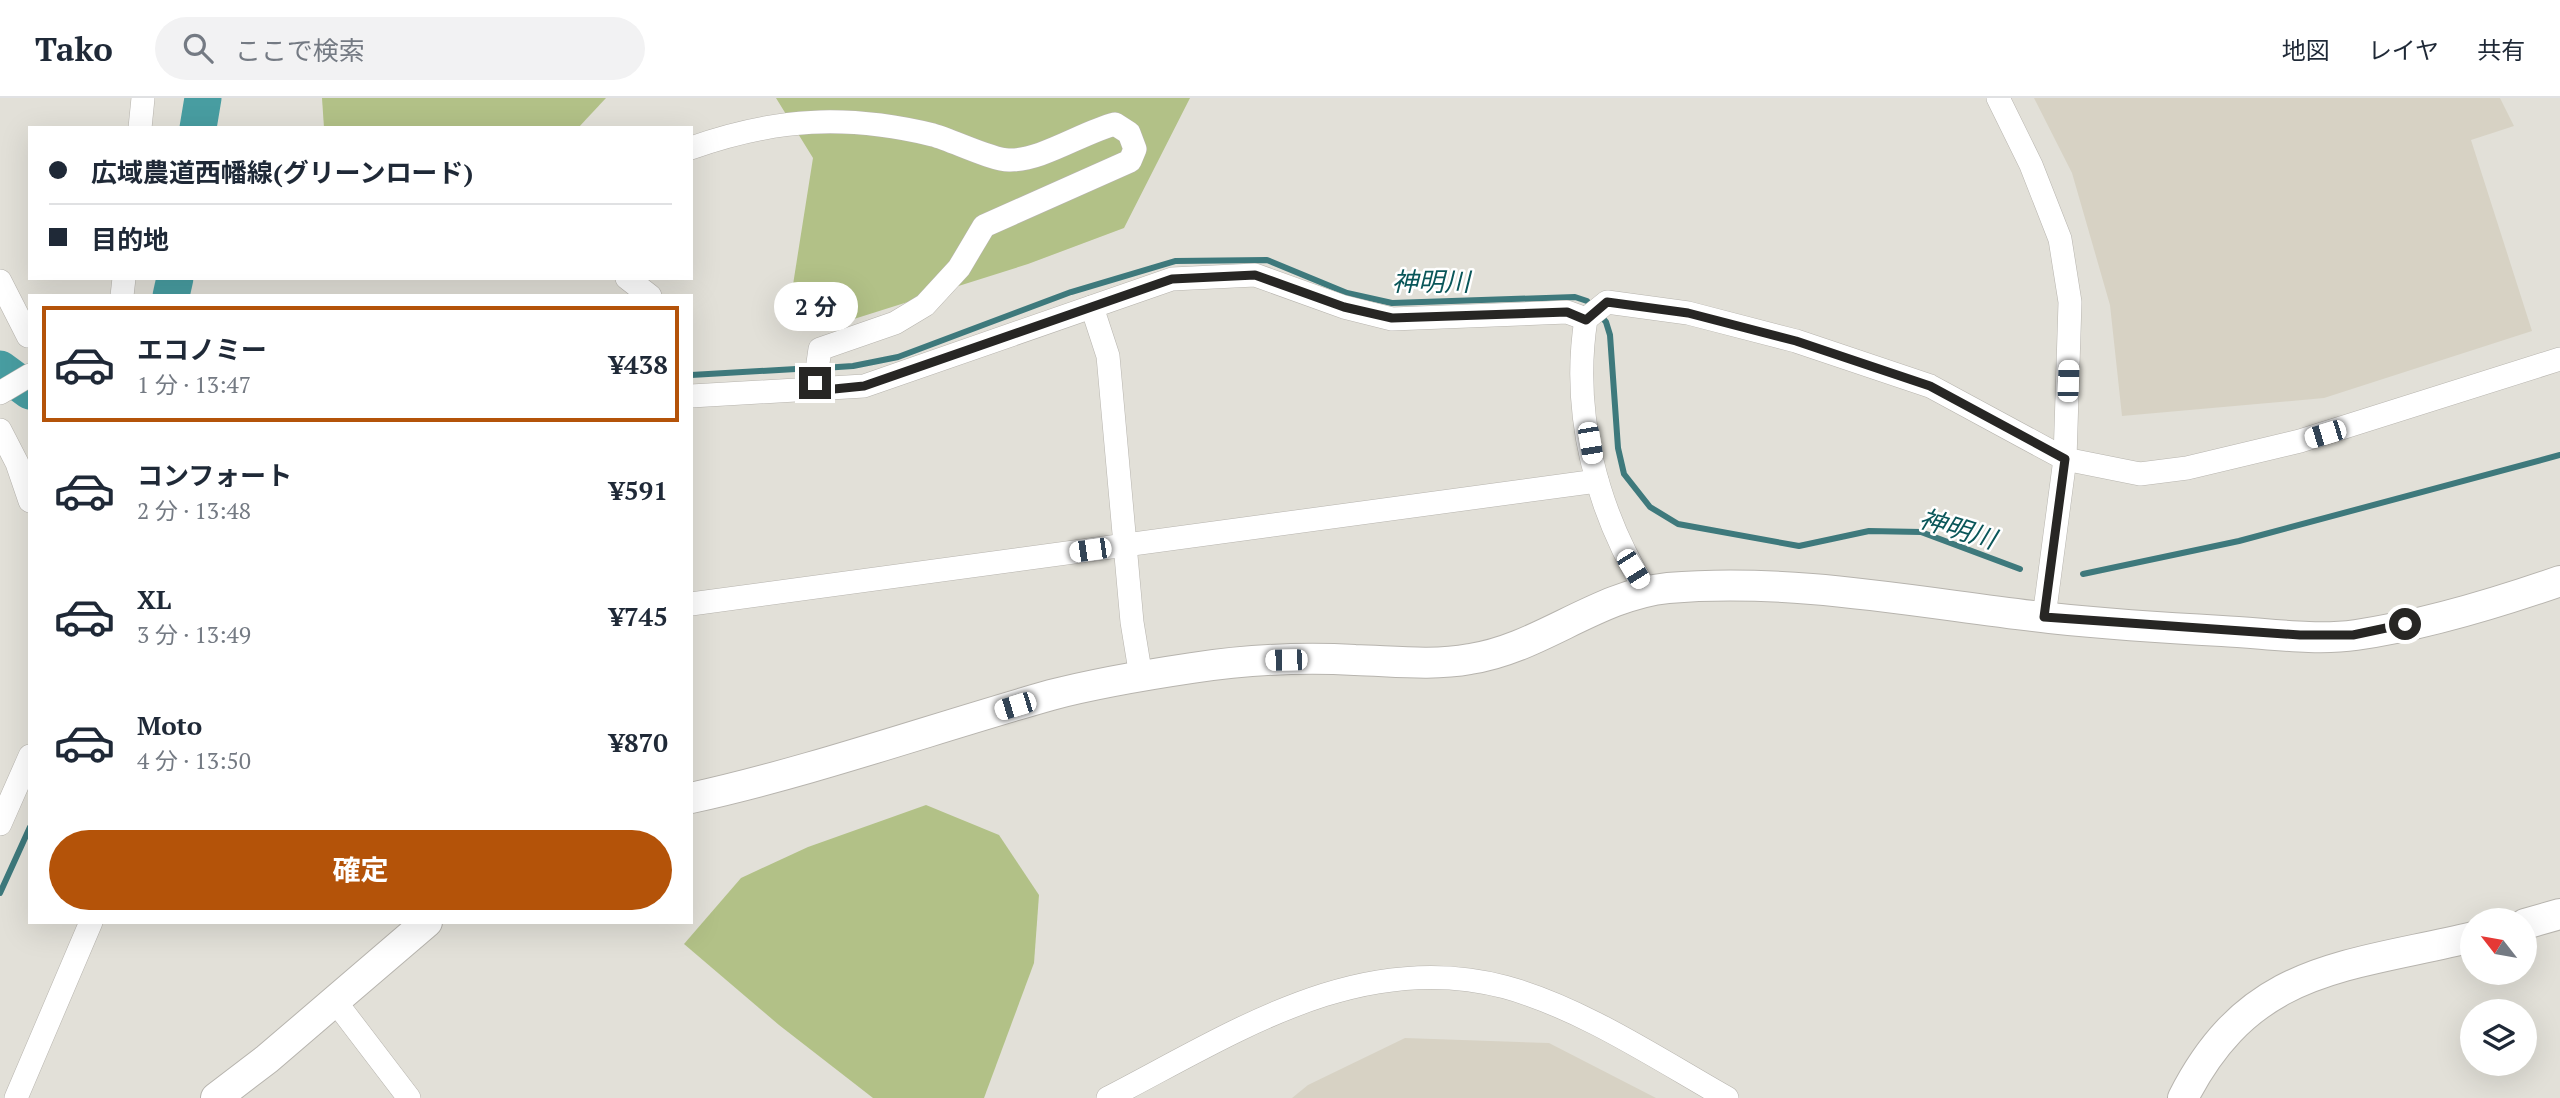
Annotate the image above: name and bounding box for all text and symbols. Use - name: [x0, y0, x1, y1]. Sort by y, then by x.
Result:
- search box: [155, 17, 645, 80]
- text: Tako: [35, 27, 113, 70]
- icon: search: [179, 29, 217, 67]
- text: ここで検索: [235, 33, 365, 67]
- text: 地図: [2282, 34, 2330, 66]
- text: レイヤ: [2368, 34, 2439, 66]
- text: 共有: [2477, 34, 2525, 66]
- text: 広域農道西幡線(グリーンロード): [91, 155, 473, 189]
- text: 目的地: [91, 222, 169, 256]
- water label: 神明川: [1392, 264, 1473, 298]
- callout: 2 分: [773, 282, 857, 330]
- text: 2 分: [795, 291, 837, 322]
- text: エコノミー: [137, 332, 267, 366]
- icon: car: [53, 333, 116, 396]
- text: ¥438: [609, 347, 668, 381]
- car: [2057, 360, 2080, 402]
- route end: [799, 367, 831, 399]
- text: 1 分 · 13:47: [137, 369, 251, 400]
- car: [2302, 418, 2349, 450]
- car: [1577, 420, 1604, 466]
- text: コンフォート: [137, 458, 292, 492]
- icon: car: [53, 459, 116, 522]
- text: ¥591: [609, 473, 668, 507]
- text: 2 分 · 13:48: [137, 495, 251, 526]
- water label: 神明川: [1916, 500, 2003, 557]
- car: [1068, 537, 1113, 563]
- car: [1613, 546, 1654, 592]
- text: XL: [137, 582, 171, 616]
- icon: car: [53, 585, 116, 648]
- text: ¥745: [609, 599, 668, 633]
- route start: [2389, 608, 2421, 640]
- text: 3 分 · 13:49: [137, 619, 251, 650]
- car: [1265, 649, 1308, 671]
- car: [992, 690, 1039, 722]
- text: Moto: [137, 708, 202, 742]
- icon: car: [53, 711, 116, 774]
- text: ¥870: [609, 725, 668, 759]
- text: 4 分 · 13:50: [137, 745, 251, 776]
- button: 確定: [49, 830, 672, 910]
- north arrow: [2460, 908, 2538, 985]
- map controls: [2460, 908, 2537, 1076]
- button: layers: [2460, 999, 2537, 1076]

